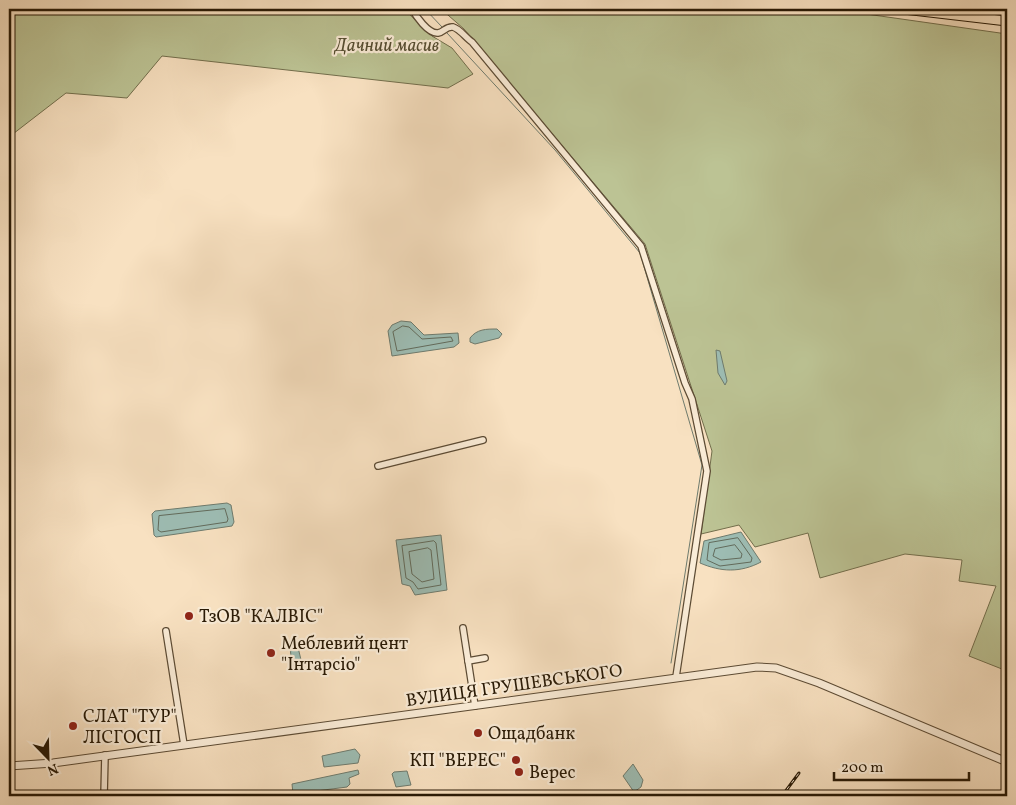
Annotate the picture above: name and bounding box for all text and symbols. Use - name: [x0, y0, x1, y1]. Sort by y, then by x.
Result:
- park label: Дачний масив: [333, 34, 439, 59]
- place label: ТзОВ "КАЛВІС": [199, 605, 323, 630]
- marker: ТзОВ "КАЛВІС": [183, 610, 195, 622]
- place label: Меблевий цент "Інтарсіо": [281, 632, 408, 678]
- marker: Меблевий цент "Інтарсіо": [265, 647, 277, 659]
- street label: ВУЛИЦЯ ГРУШЕВСЬКОГО: [404, 659, 624, 714]
- place label: СЛАТ "ТУР" ЛІСГОСП: [83, 705, 177, 751]
- marker: СЛАТ "ТУР" ЛІСГОСП: [67, 720, 79, 732]
- place label: Ощадбанк: [488, 722, 575, 747]
- marker: Ощадбанк: [472, 727, 484, 739]
- north arrow: [22, 732, 72, 782]
- place label: КП "ВЕРЕС": [409, 749, 506, 774]
- scale bar: [834, 750, 968, 782]
- marker: КП "ВЕРЕС": [510, 754, 522, 766]
- text: N: [44, 758, 61, 779]
- text: 200 m: [841, 758, 884, 779]
- place label: Верес: [529, 761, 576, 786]
- marker: Верес: [513, 766, 525, 778]

